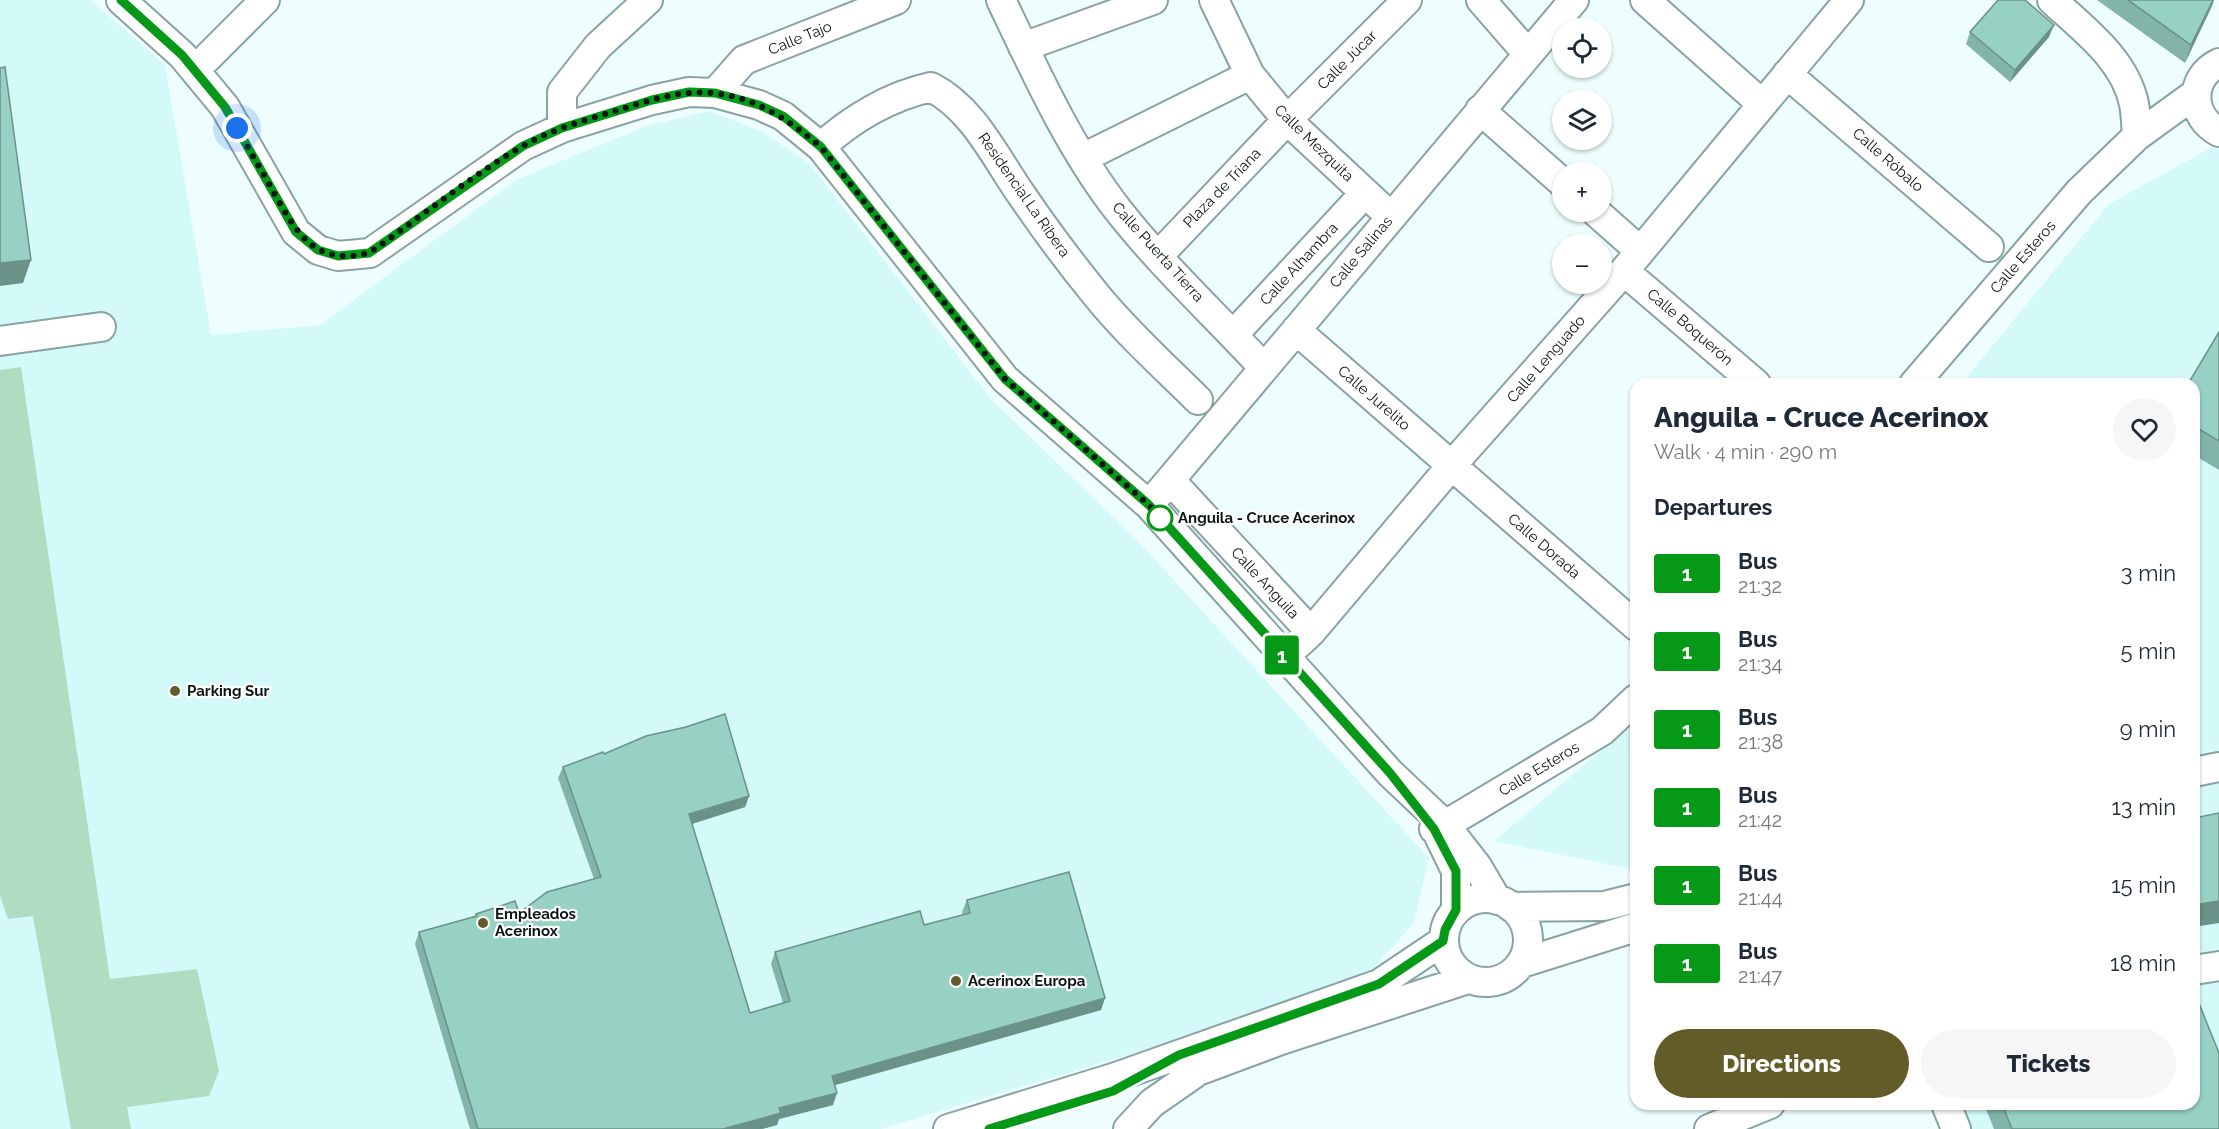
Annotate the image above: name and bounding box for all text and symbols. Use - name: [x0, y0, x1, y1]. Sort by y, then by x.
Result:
- street label: Calle Tajo: [766, 17, 834, 59]
- map controls: [1552, 18, 1612, 294]
- button: locate: [1552, 18, 1612, 78]
- street label: Calle Júcar: [1314, 26, 1381, 93]
- button: layers: [1552, 90, 1612, 150]
- street label: Calle Mezquita: [1271, 101, 1357, 185]
- your location: [222, 113, 252, 143]
- street label: Calle Róbalo: [1849, 124, 1927, 196]
- street label: Residencial La Ribera: [974, 129, 1074, 261]
- street label: Plaza de Triana: [1179, 144, 1265, 232]
- button: +: [1552, 162, 1612, 222]
- street label: Calle Puerta Tierra: [1108, 198, 1208, 306]
- street label: Calle Salinas: [1326, 212, 1396, 292]
- street label: Calle Esteros: [1987, 217, 2059, 297]
- street label: Calle Alhambra: [1256, 219, 1342, 309]
- button: −: [1552, 234, 1612, 294]
- street label: Calle Boquerón: [1643, 285, 1737, 369]
- street label: Calle Lenguado: [1503, 312, 1589, 406]
- street label: Calle Jurelito: [1334, 362, 1414, 434]
- button: heart: [2113, 398, 2176, 461]
- text: Anguila - Cruce Acerinox: [1654, 401, 1988, 434]
- text: Walk · 4 min · 290 m: [1654, 440, 1837, 464]
- text: Departures: [1654, 494, 1772, 520]
- marker: Anguila - Cruce Acerinox: [1147, 505, 1173, 531]
- place label: Anguila - Cruce Acerinox: [1178, 509, 1355, 527]
- street label: Calle Dorada: [1504, 510, 1584, 582]
- street label: Calle Anguila: [1227, 543, 1303, 623]
- text: Bus: [1738, 548, 1777, 574]
- text: 3 min: [2121, 560, 2176, 586]
- text: 1: [1682, 561, 1692, 586]
- text: 21:32: [1738, 574, 1782, 598]
- text: Bus: [1738, 626, 1777, 652]
- line badge: 1: [1262, 636, 1302, 674]
- text: 5 min: [2121, 638, 2176, 664]
- text: 1: [1682, 639, 1692, 664]
- text: 1: [1277, 643, 1287, 668]
- text: 21:34: [1738, 652, 1782, 676]
- place label: Parking Sur: [187, 682, 269, 700]
- marker: Parking Sur: [168, 684, 182, 698]
- text: Bus: [1738, 704, 1777, 730]
- text: 9 min: [2120, 716, 2176, 742]
- text: 1: [1682, 717, 1692, 742]
- text: 21:38: [1738, 730, 1783, 754]
- street label: Calle Esteros: [1496, 738, 1582, 800]
- text: Bus: [1738, 782, 1777, 808]
- text: 13 min: [2111, 794, 2176, 820]
- text: 1: [1682, 795, 1692, 820]
- text: 21:42: [1738, 808, 1782, 832]
- text: Bus: [1738, 860, 1777, 886]
- text: 15 min: [2111, 872, 2176, 898]
- text: 1: [1682, 873, 1692, 898]
- text: 21:44: [1738, 886, 1783, 910]
- place label: Empleados Acerinox: [495, 905, 576, 940]
- marker: Empleados Acerinox: [476, 916, 490, 930]
- text: Bus: [1738, 938, 1777, 964]
- text: 18 min: [2110, 950, 2176, 976]
- text: 1: [1682, 951, 1692, 976]
- text: 21:47: [1738, 964, 1782, 988]
- place label: Acerinox Europa: [968, 972, 1086, 990]
- marker: Acerinox Europa: [949, 974, 963, 988]
- button: Directions: [1654, 1029, 1909, 1098]
- button: Tickets: [1921, 1029, 2176, 1098]

